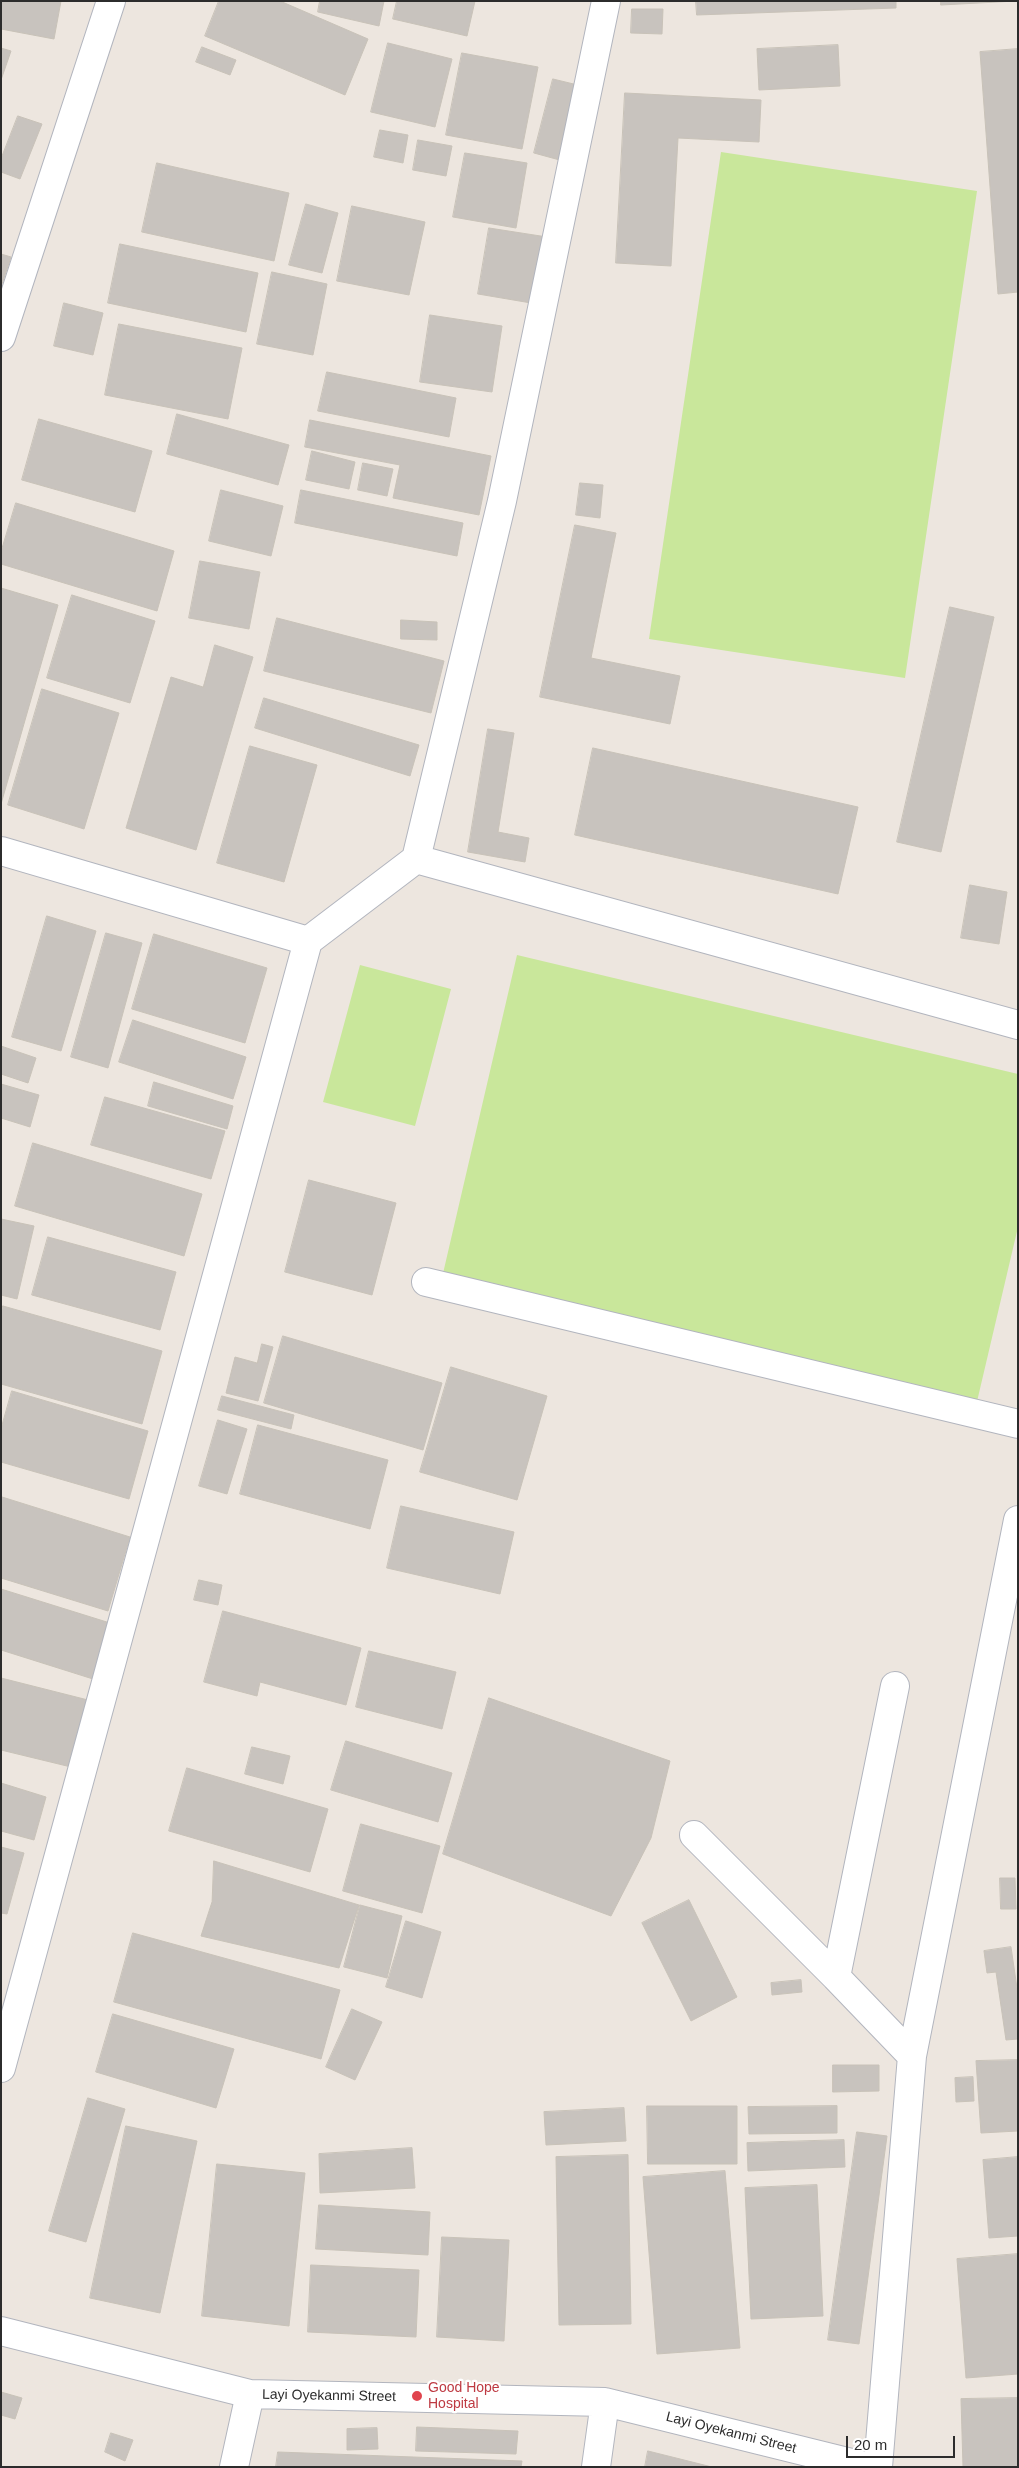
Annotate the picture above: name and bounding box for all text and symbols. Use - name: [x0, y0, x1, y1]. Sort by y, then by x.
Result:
- place label: Good Hope Hospital: [428, 2380, 500, 2412]
- street label: Layi Oyekanmi Street: [262, 2386, 396, 2406]
- marker: Good Hope Hospital: [410, 2389, 424, 2403]
- street label: Layi Oyekanmi Street: [664, 2409, 798, 2457]
- scale bar: [849, 2426, 958, 2458]
- text: 20 m: [854, 2436, 887, 2453]

